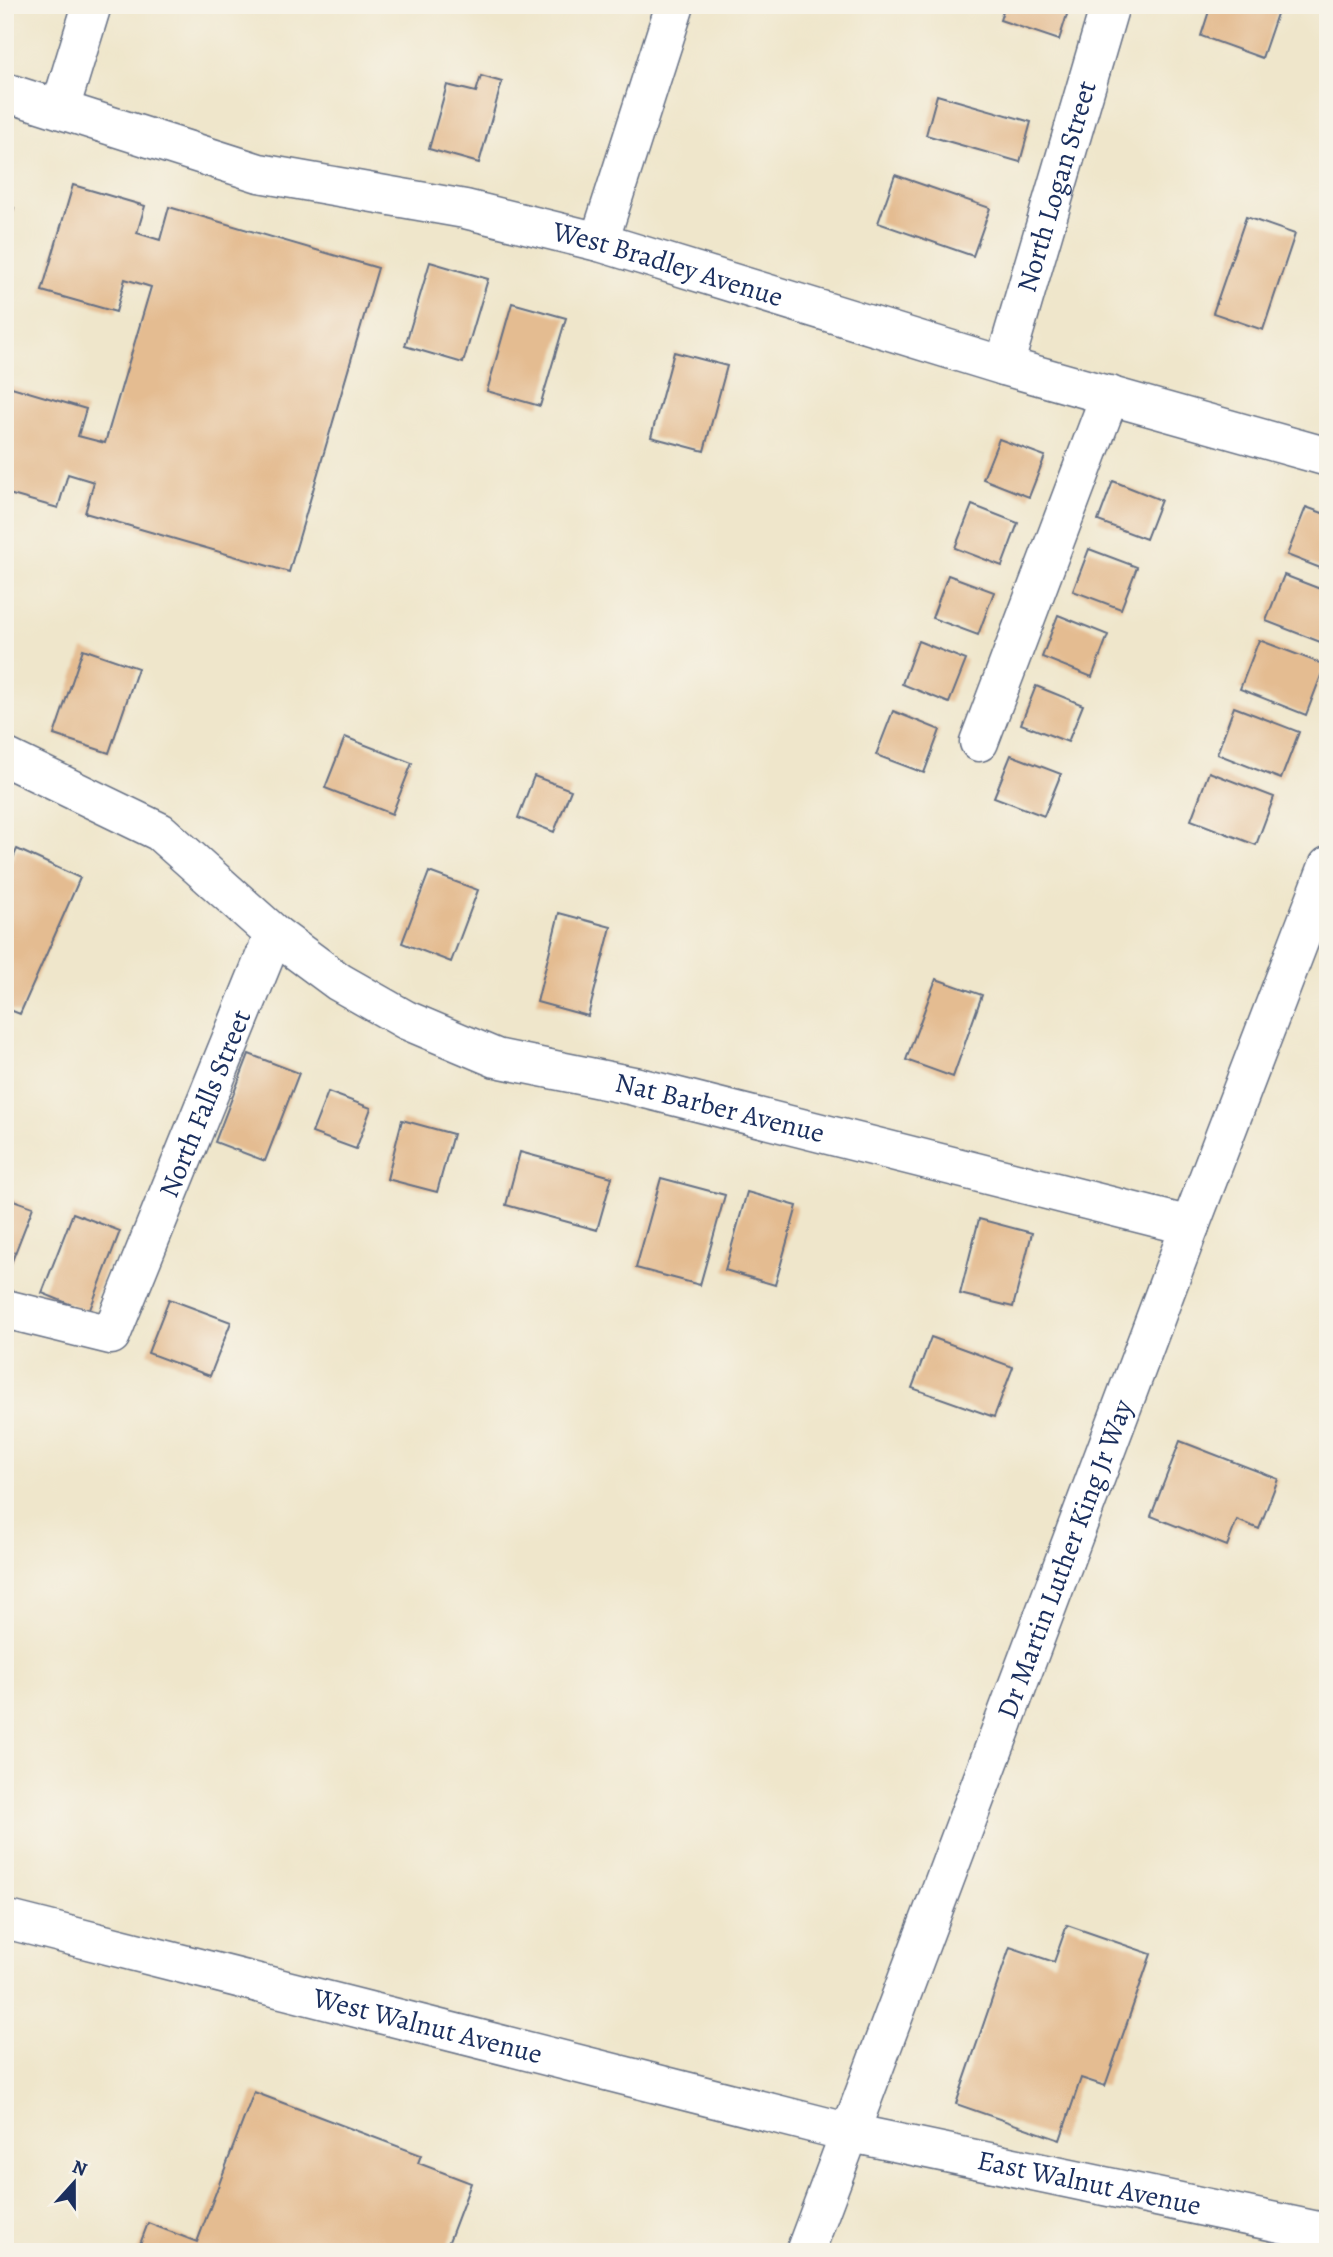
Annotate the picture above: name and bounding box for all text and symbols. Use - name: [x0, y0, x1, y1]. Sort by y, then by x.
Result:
- street label: North Logan Street: [1008, 76, 1106, 297]
- street label: West Bradley Avenue: [548, 212, 788, 316]
- street label: North Falls Street: [150, 1004, 260, 1203]
- street label: Nat Barber Avenue: [612, 1064, 828, 1152]
- street label: Dr Martin Luther King Jr Way: [988, 1394, 1142, 1724]
- street label: West Walnut Avenue: [308, 1978, 546, 2073]
- street label: East Walnut Avenue: [974, 2141, 1204, 2225]
- north arrow: [38, 2148, 108, 2218]
- text: N: [69, 2153, 91, 2183]

